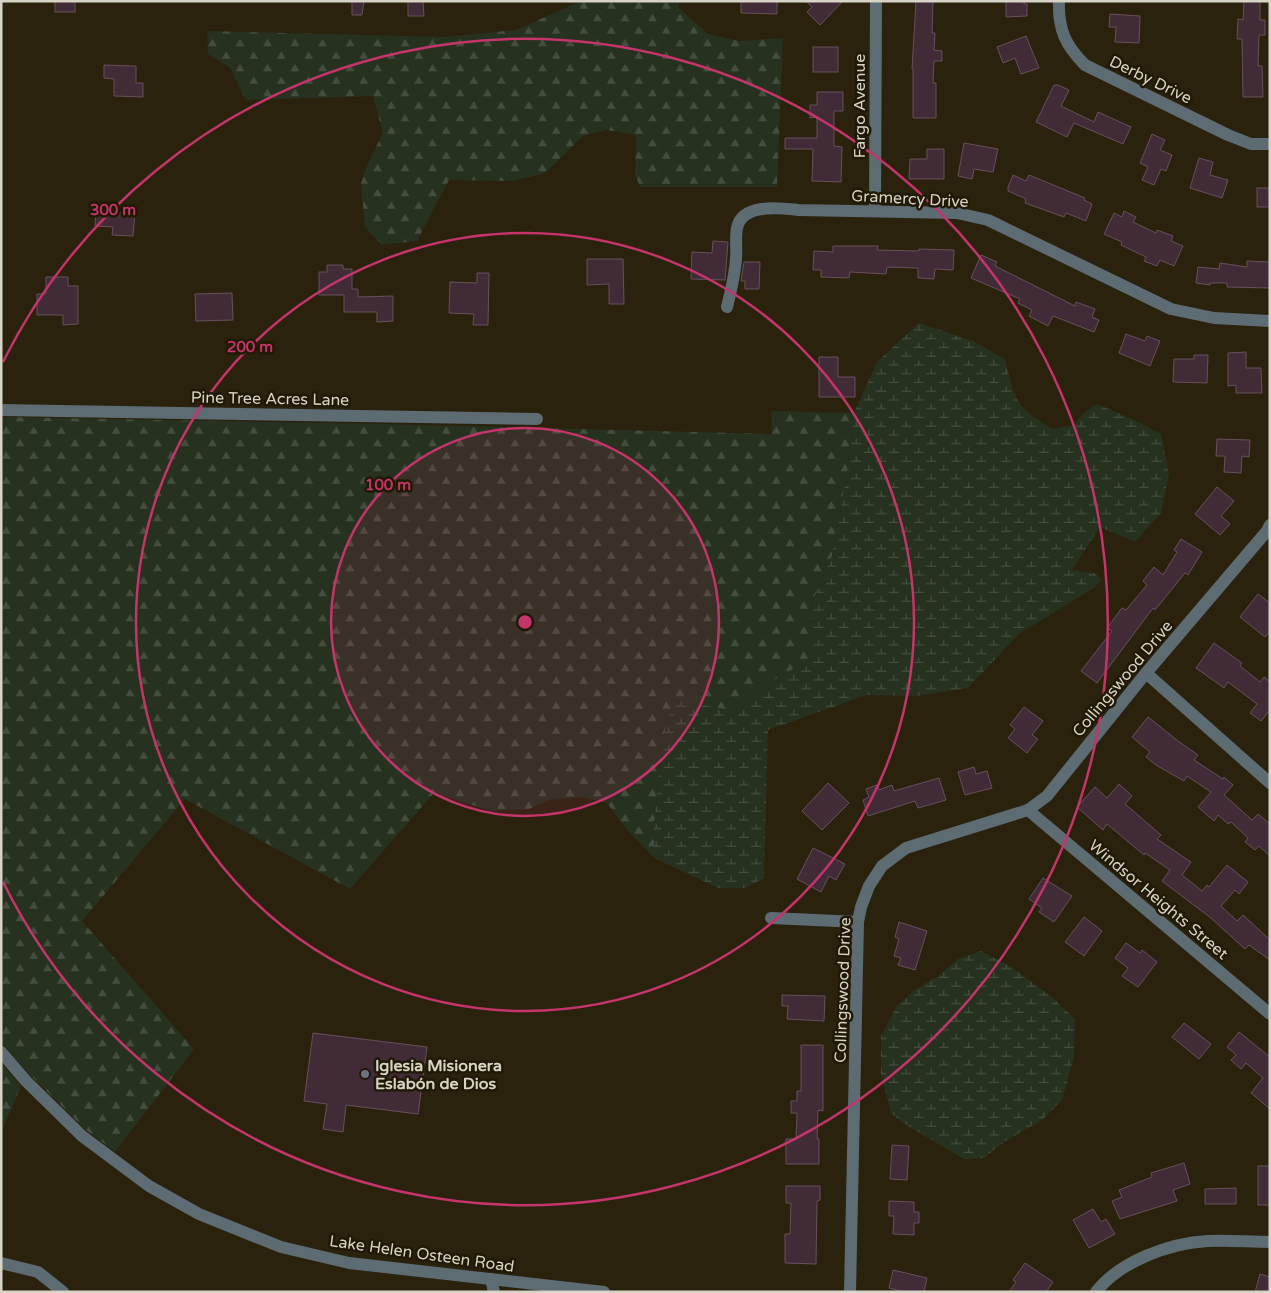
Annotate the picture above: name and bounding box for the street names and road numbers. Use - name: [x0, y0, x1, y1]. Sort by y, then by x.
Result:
- street label: Derby Drive: [1106, 51, 1195, 108]
- street label: Fargo Avenue: [850, 54, 870, 158]
- street label: Gramercy Drive: [851, 186, 969, 212]
- street label: Pine Tree Acres Lane: [191, 388, 349, 410]
- street label: Collingswood Drive: [1068, 616, 1177, 741]
- street label: Windsor Heights Street: [1085, 836, 1232, 964]
- street label: Collingswood Drive: [830, 917, 856, 1063]
- street label: Lake Helen Osteen Road: [328, 1231, 516, 1277]

